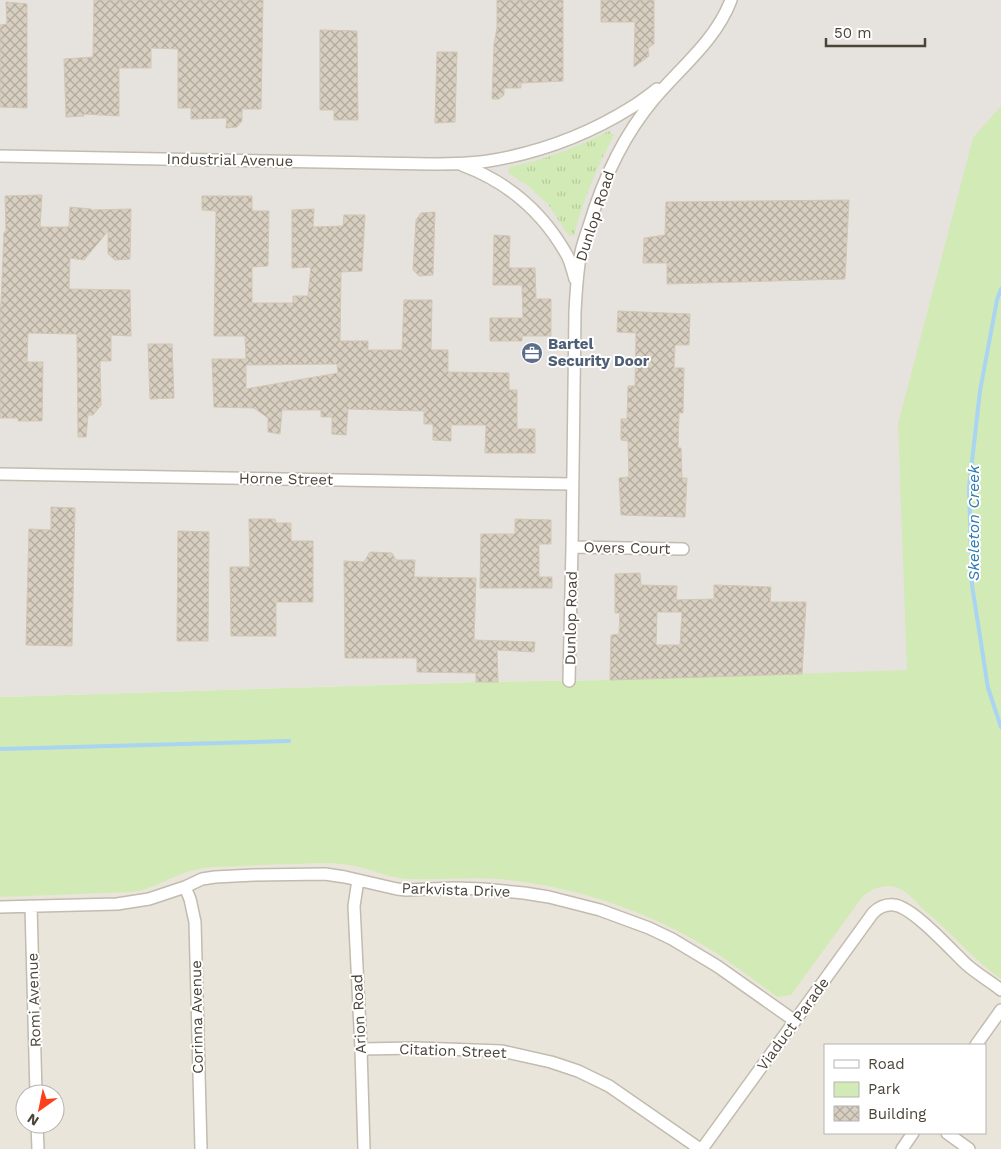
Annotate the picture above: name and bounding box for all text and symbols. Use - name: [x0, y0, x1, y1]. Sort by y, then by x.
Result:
- scale bar: [826, 15, 925, 47]
- text: 50 m: [834, 24, 871, 42]
- street label: Industrial Avenue: [166, 150, 294, 170]
- street label: Dunlop Road: [572, 168, 618, 264]
- place label: Bartel Security Door: [548, 335, 650, 370]
- office icon: Bartel Security Door: [520, 341, 544, 365]
- water label: Skeleton Creek: [964, 464, 983, 581]
- street label: Horne Street: [239, 469, 334, 489]
- street label: Overs Court: [583, 538, 671, 558]
- street label: Dunlop Road: [561, 571, 581, 665]
- street label: Parkvista Drive: [401, 879, 511, 901]
- street label: Romi Avenue: [23, 952, 45, 1048]
- street label: Corinna Avenue: [187, 960, 207, 1074]
- street label: Arion Road: [348, 974, 370, 1054]
- street label: Viaduct Parade: [753, 974, 833, 1074]
- street label: Citation Street: [399, 1040, 508, 1062]
- legend: [824, 1044, 986, 1134]
- text: Road: [868, 1055, 905, 1073]
- text: Park: [868, 1080, 901, 1098]
- north arrow: [15, 1084, 65, 1134]
- text: Building: [868, 1105, 926, 1123]
- text: N: [24, 1110, 42, 1129]

